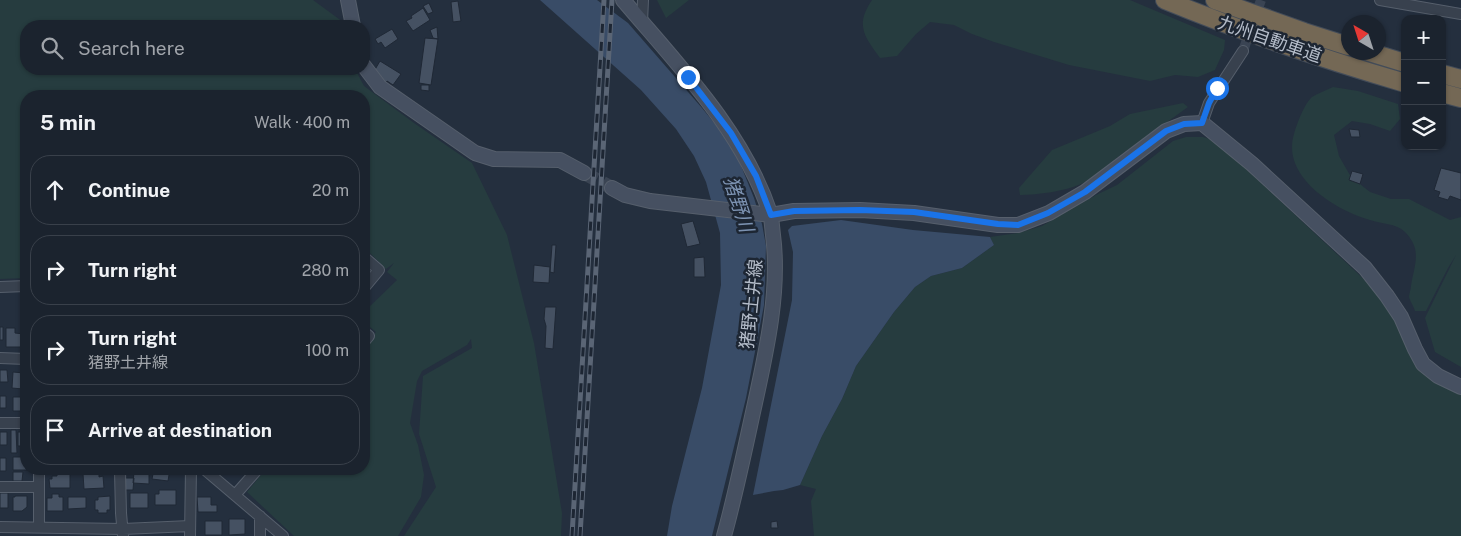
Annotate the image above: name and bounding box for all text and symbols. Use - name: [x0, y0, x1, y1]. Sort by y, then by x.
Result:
- street label: 九州自動車道: [1216, 11, 1324, 67]
- north arrow: [1341, 15, 1386, 60]
- map controls: [1401, 15, 1446, 150]
- button: +: [1401, 15, 1446, 60]
- search box: [20, 20, 370, 75]
- icon: search: [38, 34, 66, 62]
- text: Search here: [78, 37, 185, 59]
- button: −: [1401, 60, 1446, 105]
- route end: [677, 66, 700, 89]
- route start: [1206, 77, 1229, 100]
- button: layers: [1401, 105, 1446, 150]
- text: 5 min: [40, 110, 96, 135]
- text: Walk · 400 m: [254, 113, 350, 132]
- water label: 猪野川: [720, 173, 759, 236]
- icon: ahead: [41, 176, 69, 204]
- text: Continue: [88, 179, 170, 201]
- text: 20 m: [312, 181, 349, 200]
- icon: right: [41, 256, 69, 284]
- street label: 猪野土井線: [736, 258, 766, 350]
- text: Turn right: [88, 259, 177, 281]
- text: 280 m: [302, 261, 349, 280]
- text: Turn right: [88, 327, 177, 349]
- icon: right: [41, 336, 69, 364]
- text: 100 m: [305, 341, 349, 360]
- text: 猪野土井線: [88, 353, 168, 372]
- icon: arrive: [41, 416, 69, 444]
- text: Arrive at destination: [88, 419, 272, 441]

